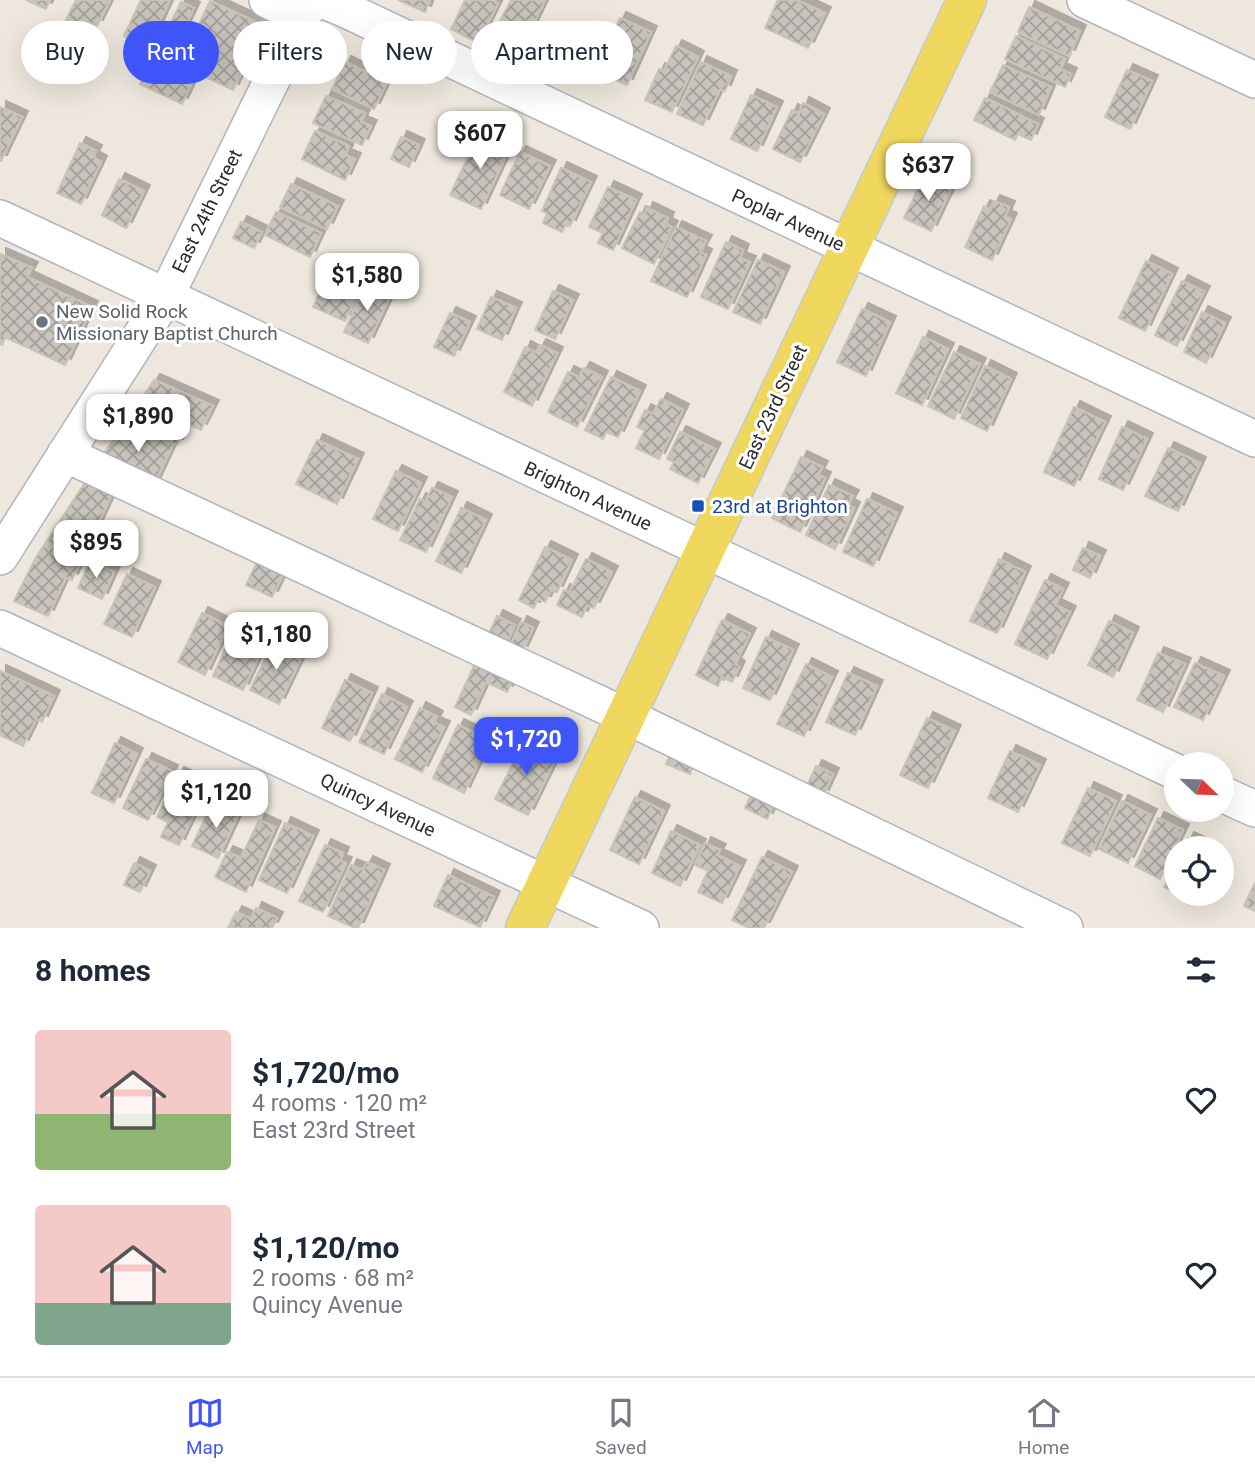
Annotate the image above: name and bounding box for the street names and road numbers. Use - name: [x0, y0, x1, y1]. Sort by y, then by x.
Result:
- street label: East 24th Street: [167, 145, 247, 277]
- street label: Poplar Avenue: [728, 184, 848, 256]
- street label: East 23rd Street: [734, 341, 812, 473]
- street label: Brighton Avenue: [520, 456, 656, 536]
- street label: Quincy Avenue: [317, 768, 439, 842]

